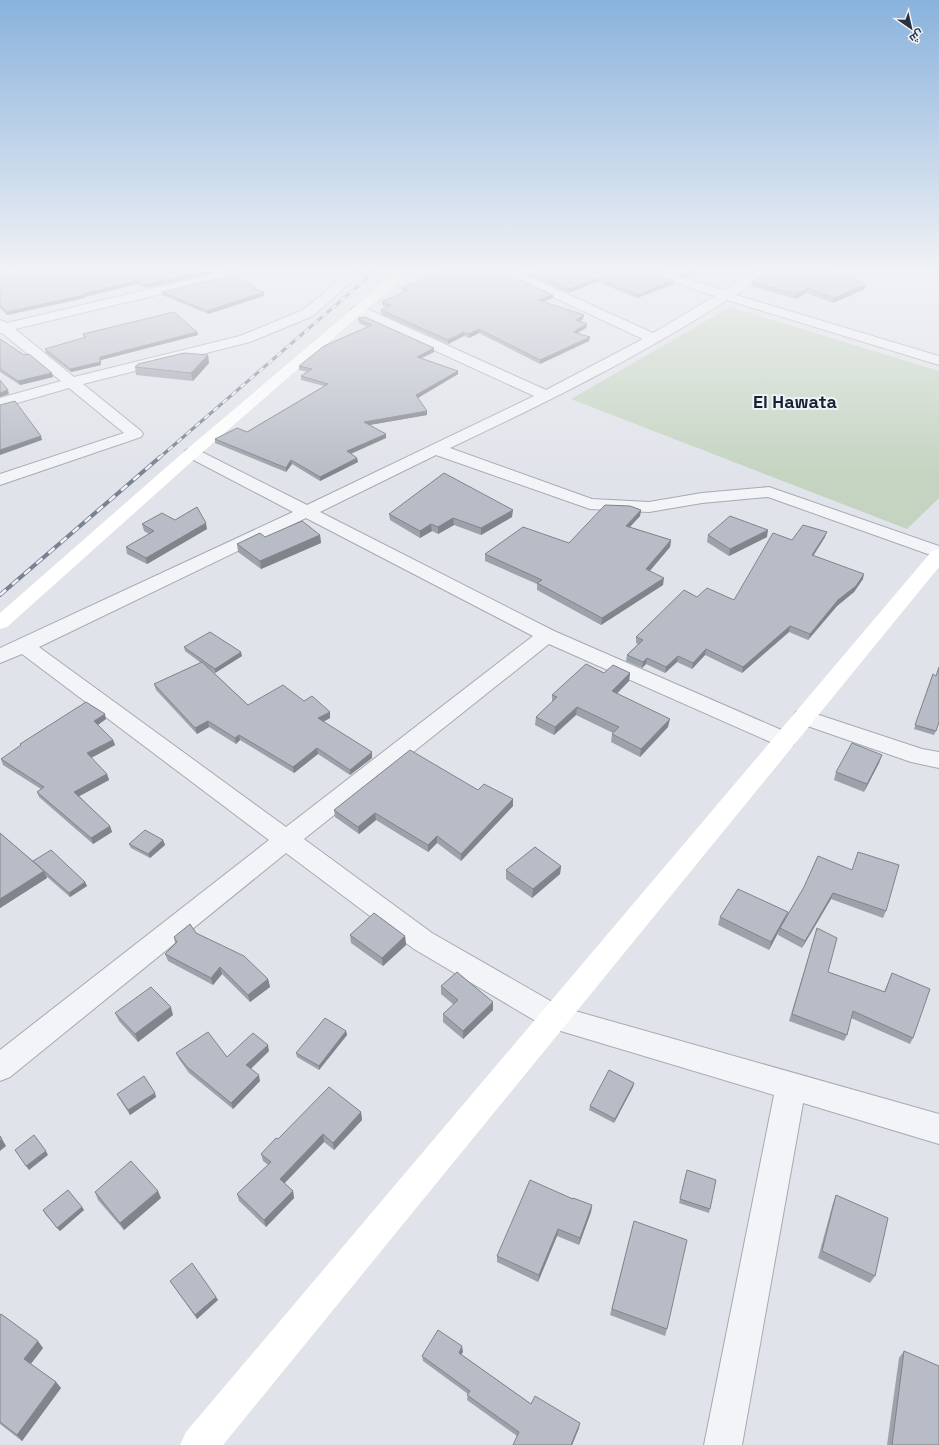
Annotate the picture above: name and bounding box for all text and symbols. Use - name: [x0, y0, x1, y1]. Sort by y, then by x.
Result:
- north arrow: [891, 8, 931, 48]
- text: ش: [907, 27, 926, 46]
- district label: El Hawata: [753, 390, 838, 413]

